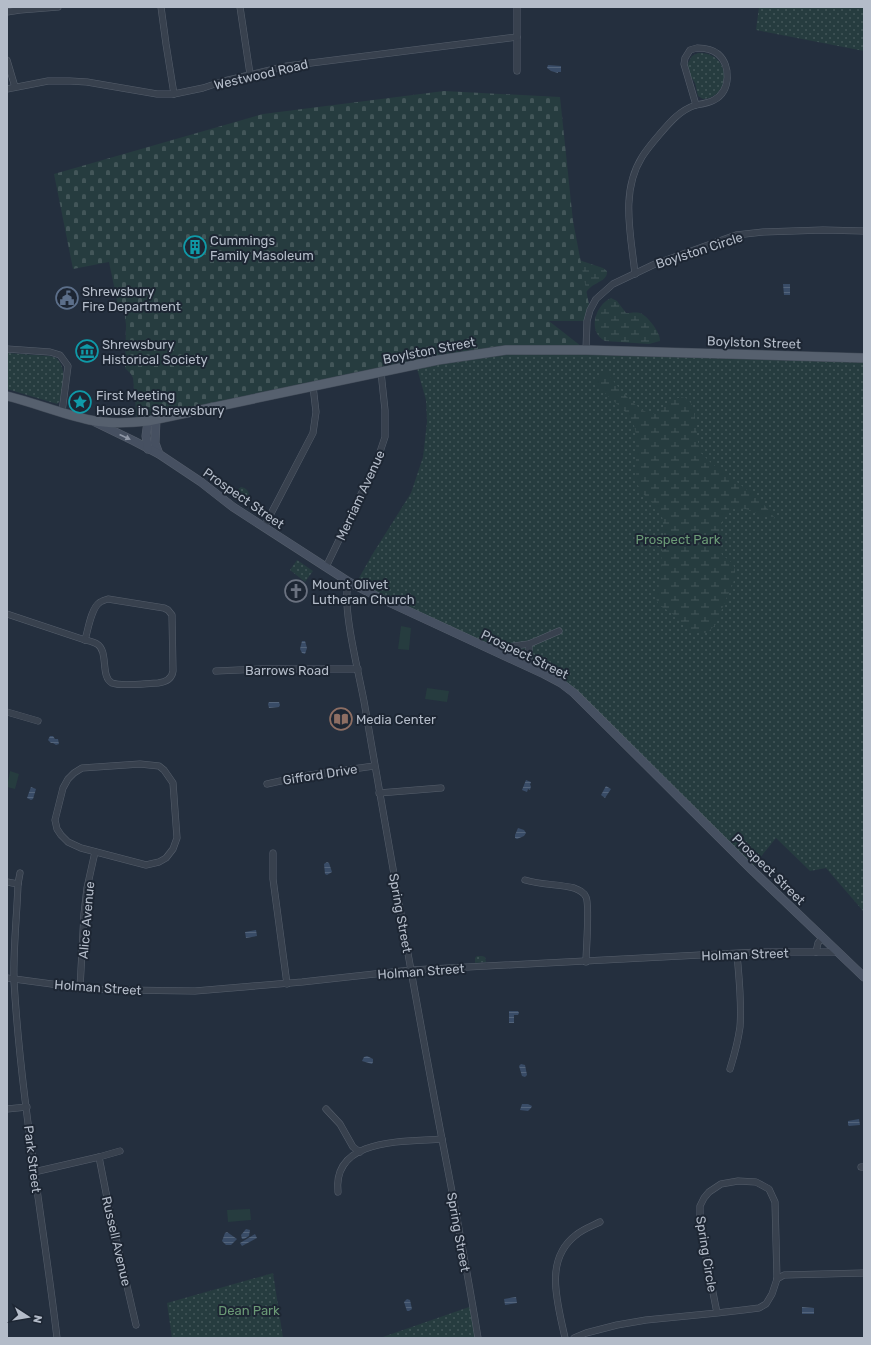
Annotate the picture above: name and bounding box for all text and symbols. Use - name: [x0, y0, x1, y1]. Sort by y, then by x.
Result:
- street label: Westwood Road: [213, 56, 310, 93]
- street label: Boylston Circle: [654, 229, 745, 272]
- place label: Cummings Family Masoleum: [210, 233, 314, 263]
- building icon: Cummings Family Masoleum: [182, 234, 208, 260]
- place label: Shrewsbury Fire Department: [82, 284, 181, 314]
- public building icon: Shrewsbury Fire Department: [54, 285, 80, 311]
- street label: Boylston Street: [707, 333, 801, 352]
- street label: Boylston Street: [382, 334, 477, 367]
- place label: Shrewsbury Historical Society: [102, 337, 208, 367]
- museum icon: Shrewsbury Historical Society: [74, 338, 100, 364]
- place label: First Meeting House in Shrewsbury: [96, 388, 224, 418]
- place icon: First Meeting House in Shrewsbury: [67, 389, 93, 415]
- one-way arrow: [119, 433, 131, 440]
- street label: Merriam Avenue: [333, 448, 388, 543]
- street label: Prospect Street: [200, 465, 287, 532]
- park label: Prospect Park: [636, 532, 721, 547]
- place label: Mount Olivet Lutheran Church: [312, 577, 415, 607]
- church icon: Mount Olivet Lutheran Church: [283, 578, 309, 604]
- street label: Prospect Street: [479, 627, 571, 682]
- street label: Barrows Road: [245, 663, 329, 678]
- library icon: Media Center: [328, 706, 354, 732]
- place label: Media Center: [356, 712, 436, 727]
- street label: Gifford Drive: [282, 761, 358, 788]
- street label: Prospect Street: [729, 831, 808, 908]
- street label: Spring Street: [385, 872, 415, 954]
- street label: Alice Avenue: [76, 881, 97, 959]
- street label: Holman Street: [701, 945, 789, 964]
- street label: Holman Street: [377, 961, 465, 982]
- street label: Holman Street: [54, 977, 142, 998]
- street label: Park Street: [21, 1125, 44, 1194]
- street label: Spring Street: [443, 1191, 473, 1273]
- street label: Russell Avenue: [99, 1195, 134, 1287]
- street label: Spring Circle: [692, 1215, 720, 1293]
- north arrow: [8, 1297, 48, 1337]
- park label: Dean Park: [218, 1303, 280, 1318]
- text: N: [30, 1314, 44, 1324]

